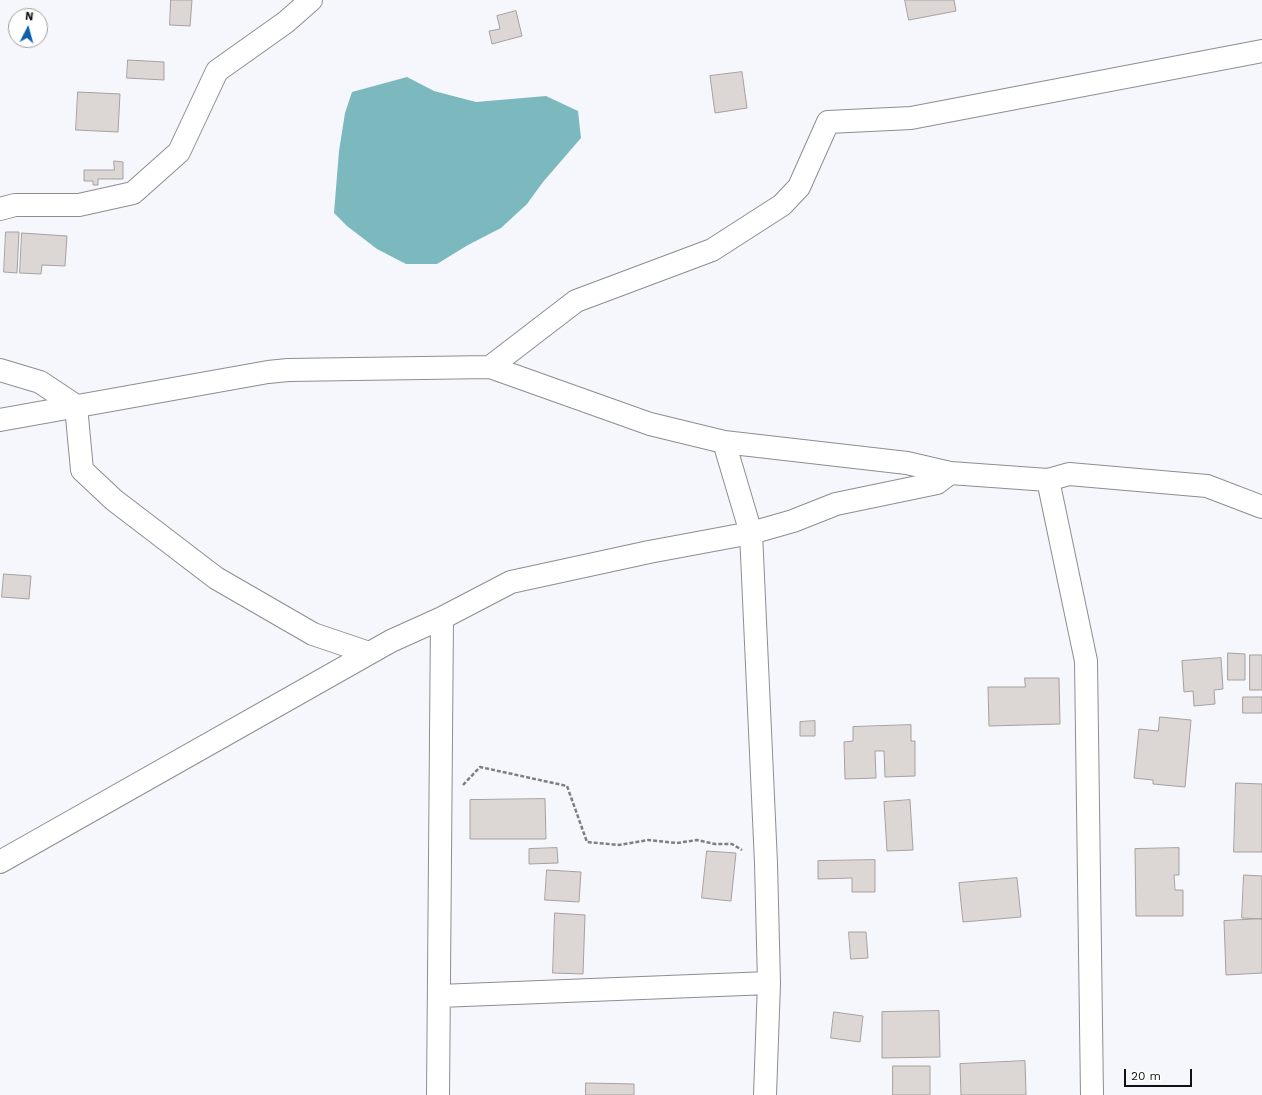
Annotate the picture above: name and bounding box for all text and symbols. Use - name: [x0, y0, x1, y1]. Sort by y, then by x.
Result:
- north arrow: [8, 8, 48, 48]
- text: N: [24, 10, 34, 23]
- scale bar: [1126, 1061, 1194, 1087]
- text: 20 m: [1131, 1069, 1161, 1083]

